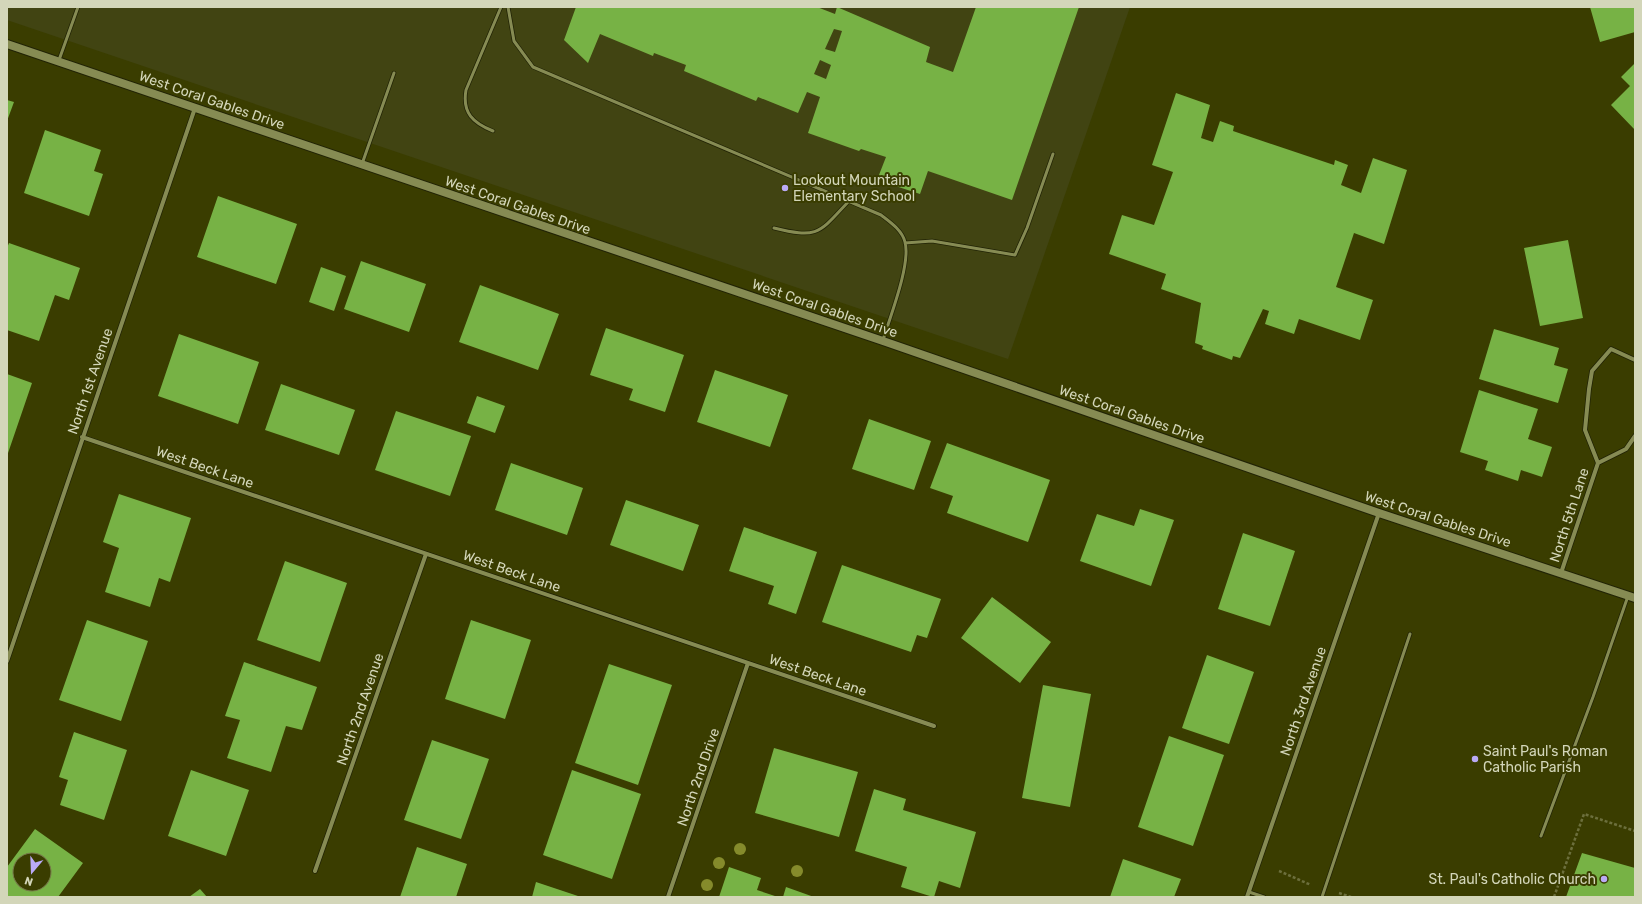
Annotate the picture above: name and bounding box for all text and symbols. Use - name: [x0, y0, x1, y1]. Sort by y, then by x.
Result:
- street label: West Coral Gables Drive: [137, 68, 287, 133]
- place label: Lookout Mountain Elementary School: [793, 172, 915, 205]
- street label: West Coral Gables Drive: [443, 173, 593, 238]
- marker: Lookout Mountain Elementary School: [780, 183, 790, 193]
- street label: West Coral Gables Drive: [750, 276, 900, 341]
- street label: North 1st Avenue: [64, 326, 117, 437]
- street label: West Coral Gables Drive: [1057, 382, 1207, 447]
- street label: West Beck Lane: [154, 443, 256, 492]
- street label: North 5th Lane: [1546, 466, 1593, 564]
- street label: West Coral Gables Drive: [1362, 488, 1513, 551]
- street label: West Beck Lane: [461, 547, 563, 596]
- street label: North 3rd Avenue: [1277, 644, 1330, 758]
- street label: North 2nd Avenue: [333, 651, 388, 768]
- street label: West Beck Lane: [767, 651, 869, 700]
- street label: North 2nd Drive: [674, 726, 723, 828]
- place label: Saint Paul's Roman Catholic Parish: [1483, 743, 1608, 776]
- marker: Saint Paul's Roman Catholic Parish: [1470, 754, 1480, 764]
- north arrow: [12, 852, 52, 892]
- place label: St. Paul's Catholic Church: [1428, 871, 1596, 888]
- text: N: [23, 874, 35, 888]
- marker: St. Paul's Catholic Church: [1599, 874, 1609, 884]

